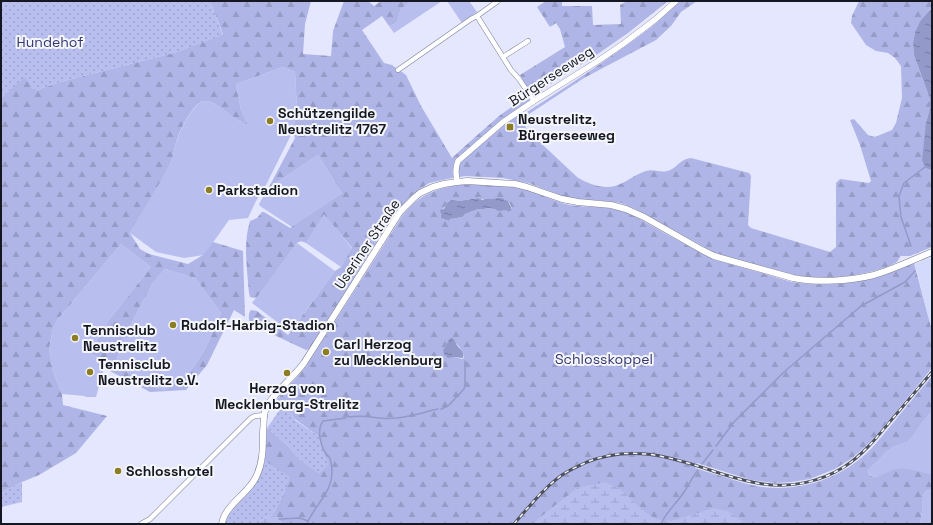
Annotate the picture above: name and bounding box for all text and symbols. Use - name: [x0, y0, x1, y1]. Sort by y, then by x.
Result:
- park label: Hundehof: [17, 33, 83, 51]
- street label: Bürgerseeweg: [505, 42, 597, 110]
- place label: Schützengilde Neustrelitz 1767: [278, 104, 386, 138]
- place label: Neustrelitz, Bürgerseeweg: [518, 110, 615, 144]
- marker: Schützengilde Neustrelitz 1767: [265, 116, 275, 126]
- marker: Neustrelitz, Bürgerseeweg: [505, 122, 515, 132]
- place label: Parkstadion: [217, 181, 298, 199]
- marker: Parkstadion: [204, 185, 214, 195]
- street label: Useriner Straße: [330, 196, 404, 292]
- place label: Rudolf-Harbig-Stadion: [181, 316, 335, 334]
- marker: Rudolf-Harbig-Stadion: [168, 320, 178, 330]
- place label: Tennisclub Neustrelitz: [83, 321, 157, 355]
- marker: Tennisclub Neustrelitz: [70, 333, 80, 343]
- place label: Carl Herzog zu Mecklenburg: [334, 335, 442, 369]
- marker: Carl Herzog zu Mecklenburg: [321, 347, 331, 357]
- park label: Schlosskoppel: [555, 350, 653, 368]
- place label: Tennisclub Neustrelitz e.V.: [98, 355, 199, 389]
- marker: Tennisclub Neustrelitz e.V.: [85, 367, 95, 377]
- marker: Herzog von Mecklenburg-Strelitz: [282, 368, 292, 378]
- place label: Herzog von Mecklenburg-Strelitz: [215, 379, 359, 413]
- place label: Schlosshotel: [126, 462, 213, 480]
- marker: Schlosshotel: [113, 466, 123, 476]

